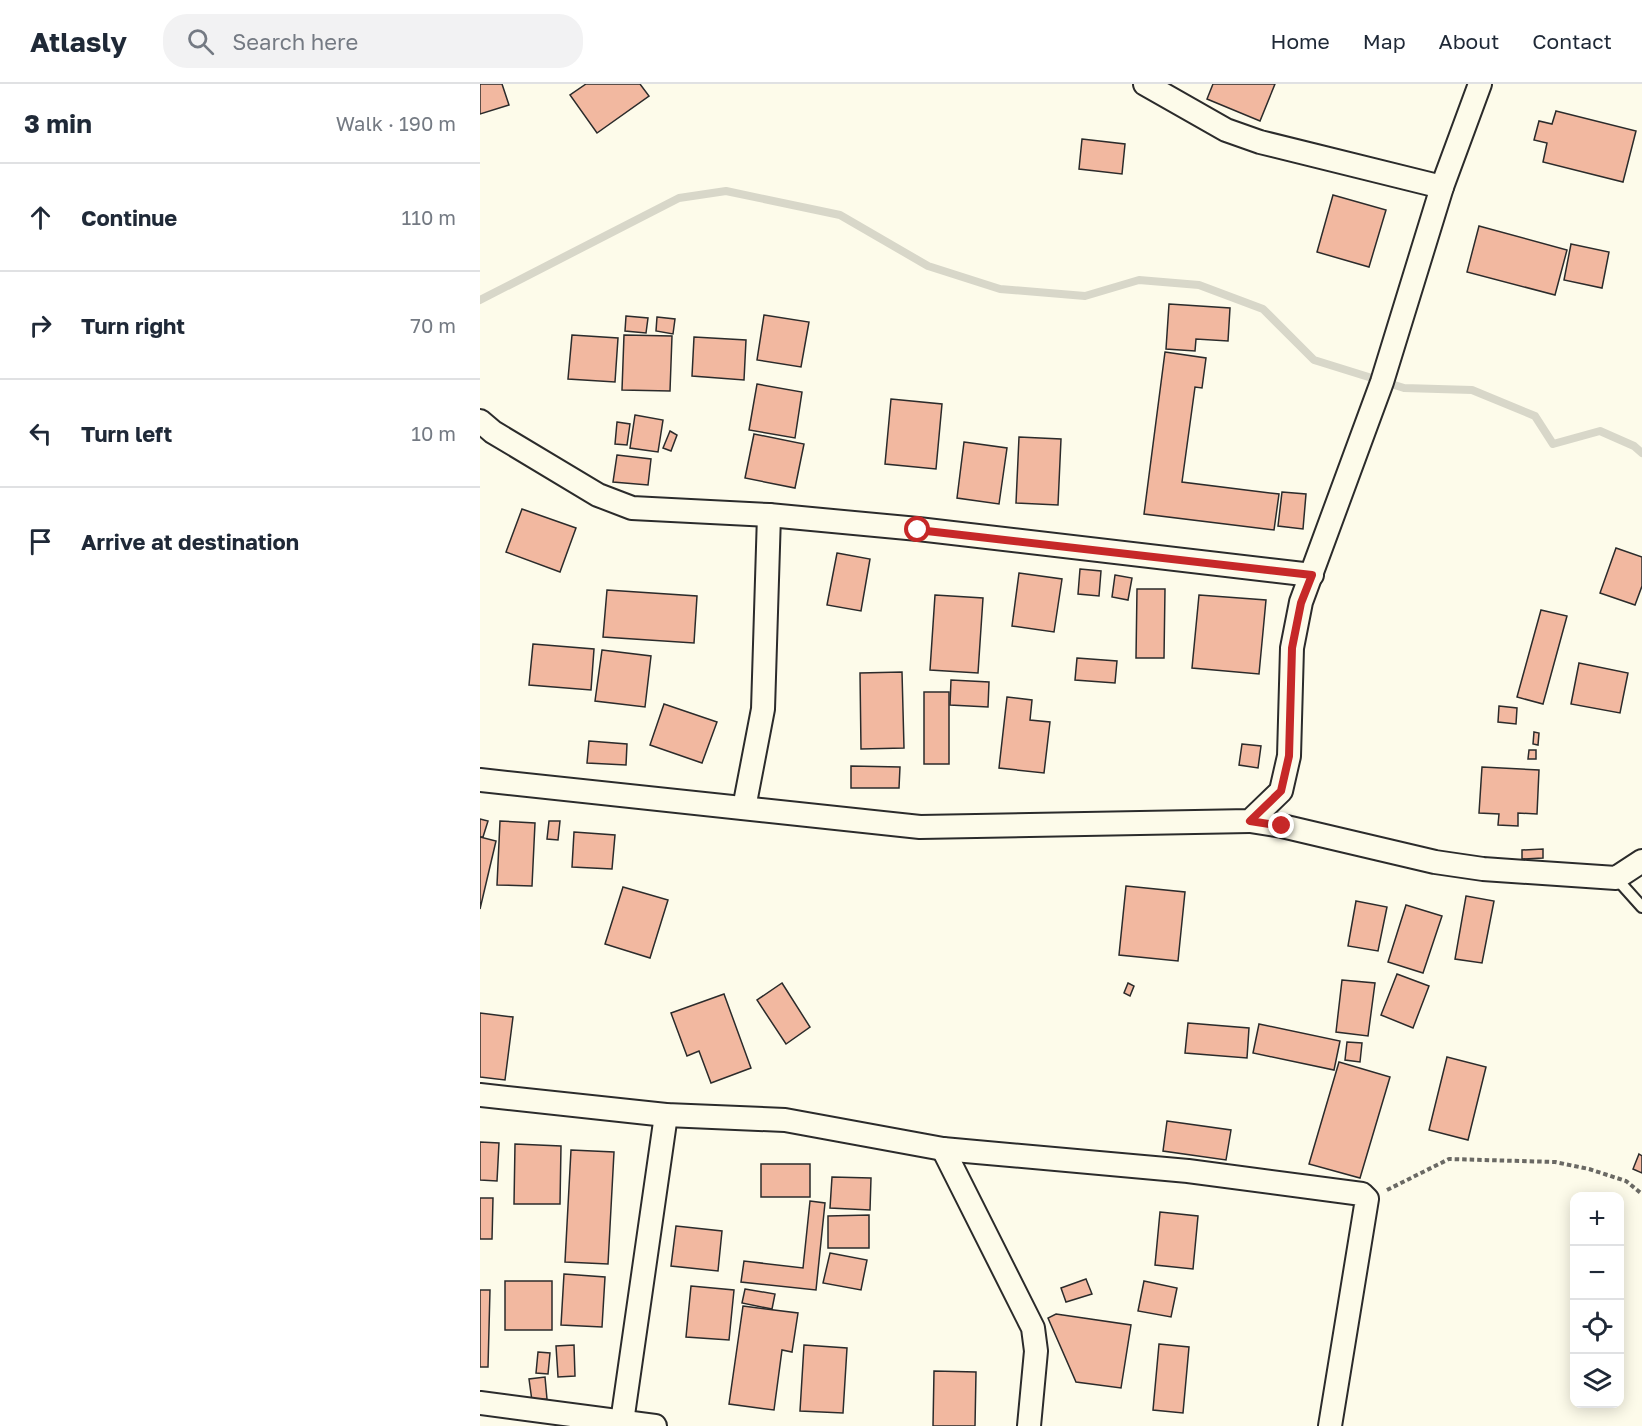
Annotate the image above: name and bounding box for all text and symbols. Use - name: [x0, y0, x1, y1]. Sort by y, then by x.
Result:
- search box: [163, 14, 583, 68]
- text: Atlasly: [30, 25, 127, 58]
- icon: search: [184, 25, 217, 58]
- text: Search here: [232, 28, 358, 55]
- text: Home: [1270, 28, 1330, 54]
- text: Map: [1363, 28, 1406, 54]
- text: About: [1439, 28, 1499, 54]
- text: Contact: [1532, 28, 1612, 54]
- text: 3 min: [24, 108, 92, 139]
- text: Walk · 190 m: [336, 111, 456, 135]
- icon: ahead: [24, 201, 57, 234]
- text: Continue: [81, 204, 177, 231]
- text: 110 m: [402, 205, 456, 229]
- icon: right: [24, 309, 57, 342]
- text: Turn right: [81, 312, 185, 339]
- text: 70 m: [410, 313, 456, 337]
- icon: left: [24, 417, 57, 450]
- text: Turn left: [81, 420, 172, 447]
- text: 10 m: [411, 421, 456, 445]
- route start: [904, 516, 930, 542]
- icon: arrive: [24, 525, 57, 558]
- text: Arrive at destination: [81, 528, 299, 555]
- route end: [1268, 812, 1294, 838]
- map controls: [1570, 1192, 1624, 1408]
- button: +: [1570, 1192, 1624, 1246]
- button: −: [1570, 1246, 1624, 1300]
- button: locate: [1570, 1300, 1624, 1354]
- button: layers: [1570, 1354, 1624, 1408]

